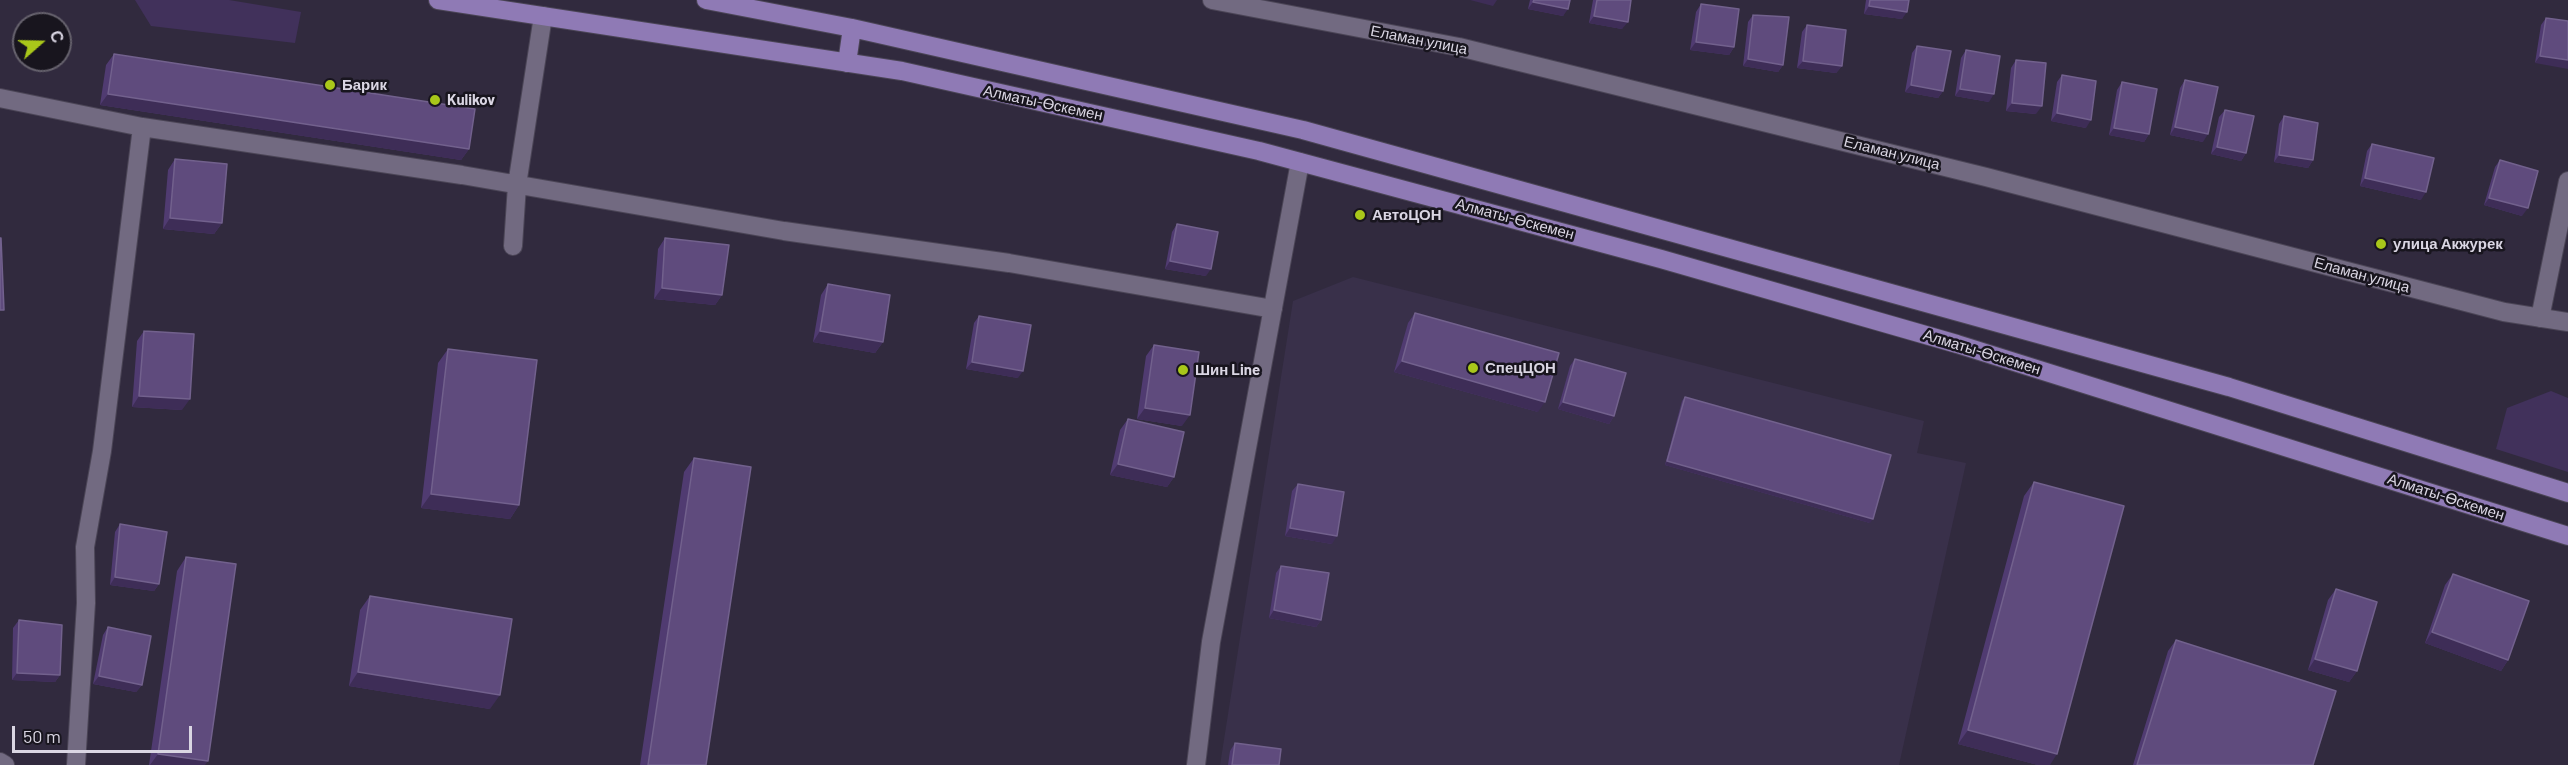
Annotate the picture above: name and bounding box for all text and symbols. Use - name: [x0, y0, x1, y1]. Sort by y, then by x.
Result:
- north arrow: [12, 12, 72, 72]
- street label: Еламан улица: [1369, 22, 1469, 58]
- text: С: [47, 28, 68, 45]
- place label: Барик: [342, 76, 387, 94]
- marker: Барик: [323, 78, 337, 92]
- street label: Алматы-Өскемен: [982, 82, 1104, 124]
- place label: Kulikov: [447, 91, 495, 109]
- marker: Kulikov: [428, 93, 442, 107]
- street label: Еламан улица: [1842, 132, 1942, 174]
- street label: Алматы-Өскемен: [1454, 195, 1576, 243]
- place label: АвтоЦОН: [1372, 206, 1442, 224]
- marker: АвтоЦОН: [1353, 208, 1367, 222]
- place label: улица Акжурек: [2393, 235, 2503, 253]
- marker: улица Акжурек: [2374, 237, 2388, 251]
- street label: Еламан улица: [2312, 254, 2412, 296]
- street label: Алматы-Өскемен: [1921, 326, 2043, 378]
- place label: СпецЦОН: [1485, 359, 1556, 377]
- place label: Шин Line: [1195, 361, 1260, 379]
- marker: СпецЦОН: [1466, 361, 1480, 375]
- marker: Шин Line: [1176, 363, 1190, 377]
- street label: Алматы-Өскемен: [2385, 470, 2507, 524]
- scale bar: [15, 714, 195, 752]
- text: 50 m: [23, 725, 61, 747]

